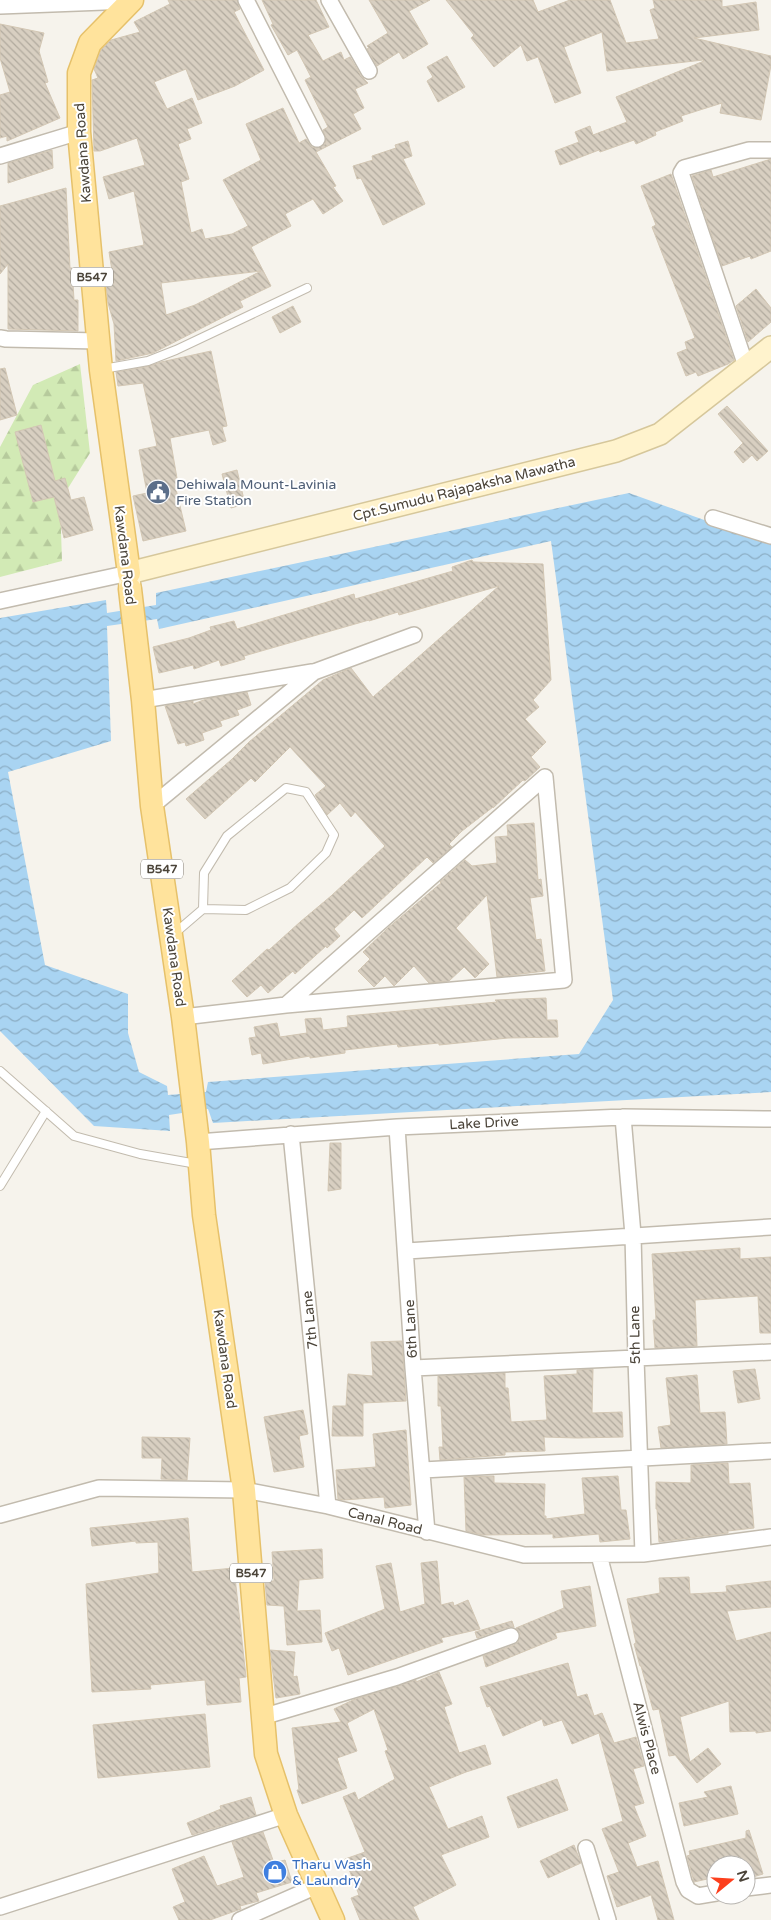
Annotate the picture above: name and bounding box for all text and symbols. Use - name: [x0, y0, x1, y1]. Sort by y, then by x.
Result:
- street label: Kawdana Road: [71, 103, 95, 203]
- road number: B547: [71, 268, 113, 286]
- street label: Cpt.Sumudu Rajapaksha Mawatha: [351, 453, 577, 525]
- place label: Dehiwala Mount-Lavinia Fire Station: [176, 476, 336, 509]
- public building icon: Dehiwala Mount-Lavinia Fire Station: [145, 479, 171, 505]
- street label: Kawdana Road: [110, 504, 140, 606]
- road number: B547: [141, 860, 183, 879]
- street label: Kawdana Road: [159, 906, 189, 1008]
- street label: Lake Drive: [449, 1113, 519, 1133]
- street label: 7th Lane: [298, 1290, 322, 1350]
- street label: 6th Lane: [401, 1299, 421, 1359]
- street label: 5th Lane: [626, 1305, 644, 1364]
- street label: Kawdana Road: [210, 1308, 240, 1410]
- street label: Canal Road: [346, 1504, 424, 1538]
- road number: B547: [230, 1564, 272, 1582]
- street label: Alwis Place: [629, 1700, 665, 1776]
- north arrow: [706, 1855, 756, 1905]
- place label: Tharu Wash & Laundry: [292, 1856, 371, 1889]
- shop icon: Tharu Wash & Laundry: [262, 1859, 288, 1885]
- text: N: [733, 1868, 753, 1884]

